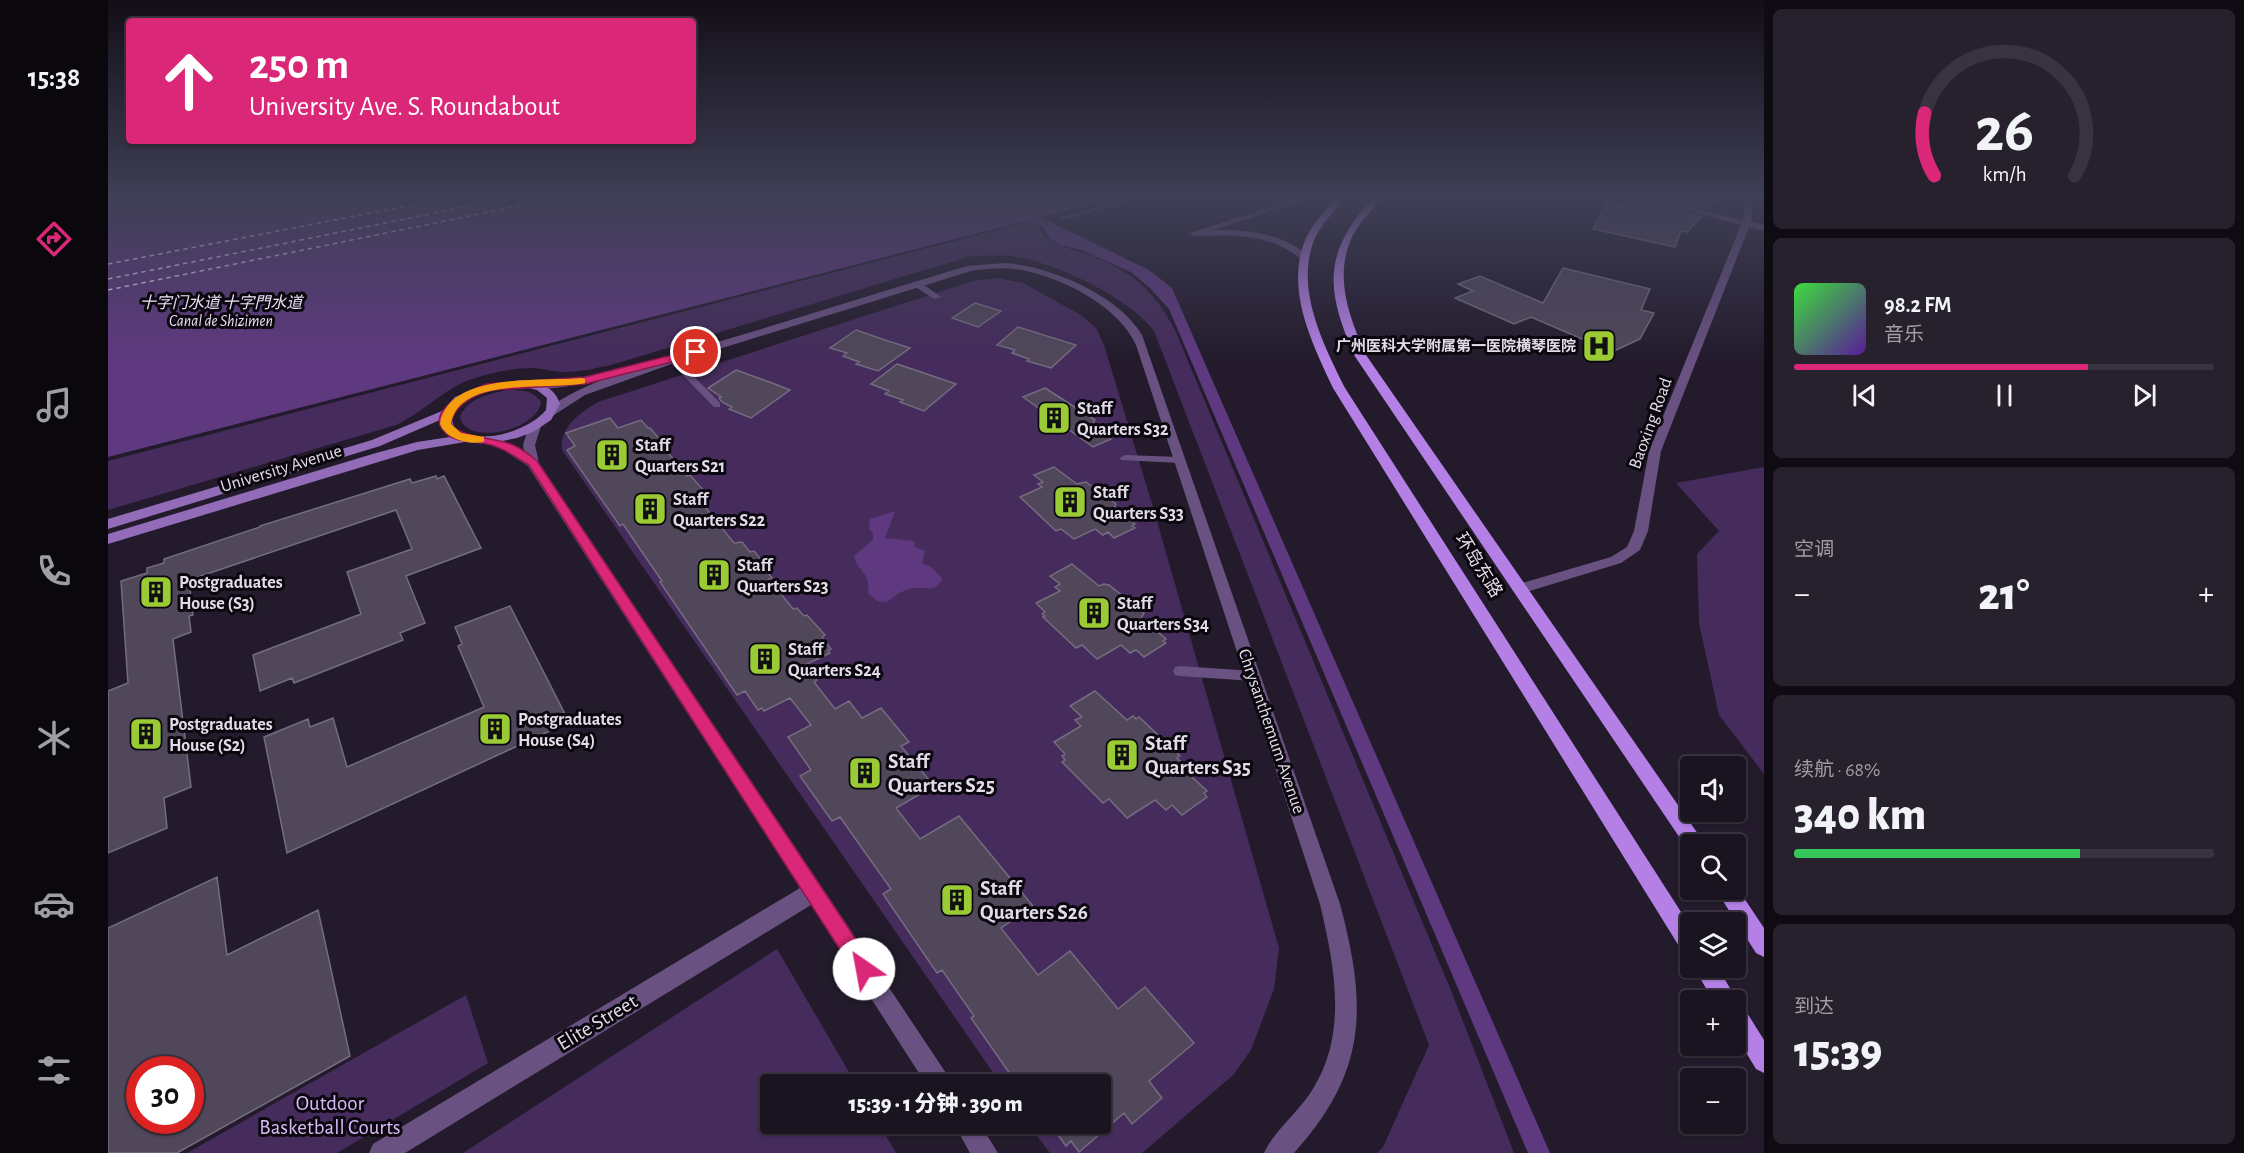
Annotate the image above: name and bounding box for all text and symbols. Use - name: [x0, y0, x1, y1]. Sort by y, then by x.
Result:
- icon: ahead: [150, 42, 228, 120]
- text: 250 m: [249, 44, 349, 86]
- text: 15:38: [28, 64, 80, 91]
- text: University Ave. S. Roundabout: [249, 93, 560, 120]
- text: 26: [1974, 100, 2034, 162]
- text: km/h: [1982, 164, 2026, 185]
- icon: directions: [33, 218, 75, 260]
- water label: 十字门水道 十字門水道 Canal de Shizimen: [140, 294, 304, 329]
- text: 98.2 FM: [1884, 294, 1952, 316]
- text: 音乐: [1884, 325, 1924, 345]
- pin: [670, 326, 721, 377]
- hospital icon: 广州医科大学附属第一医院横琴医院: [1581, 328, 1617, 364]
- icon: arrive: [679, 335, 712, 368]
- place label: 广州医科大学附属第一医院横琴医院: [1336, 337, 1576, 354]
- street label: Baoxing Road: [1626, 375, 1676, 471]
- icon: previous: [1848, 379, 1881, 412]
- icon: pause: [1988, 379, 2021, 412]
- icon: next: [2128, 379, 2161, 412]
- icon: music: [33, 384, 75, 426]
- building icon: Staff Quarters S32: [1036, 400, 1072, 436]
- place label: Staff Quarters S32: [1077, 400, 1169, 439]
- building icon: Staff Quarters S21: [594, 437, 630, 473]
- place label: Staff Quarters S21: [635, 437, 725, 476]
- street label: University Avenue: [218, 442, 344, 496]
- building icon: Staff Quarters S33: [1052, 484, 1088, 520]
- place label: Staff Quarters S33: [1093, 484, 1184, 523]
- building icon: Staff Quarters S22: [632, 491, 668, 527]
- place label: Staff Quarters S22: [673, 491, 766, 530]
- street label: 环岛东路: [1451, 529, 1507, 601]
- text: 空调: [1794, 540, 1834, 560]
- icon: phone: [33, 550, 75, 592]
- building icon: Staff Quarters S23: [696, 557, 732, 593]
- place label: Staff Quarters S23: [737, 557, 829, 596]
- text: 21°: [1978, 573, 2030, 618]
- building icon: Postgraduates House (S3): [138, 574, 174, 610]
- place label: Postgraduates House (S3): [179, 574, 283, 613]
- text: −: [1794, 578, 1810, 611]
- text: +: [2198, 578, 2214, 611]
- building icon: Staff Quarters S34: [1076, 595, 1112, 631]
- place label: Staff Quarters S34: [1117, 595, 1209, 634]
- building icon: Staff Quarters S24: [747, 641, 783, 677]
- place label: Staff Quarters S24: [788, 641, 881, 680]
- street label: Chrysanthemum Avenue: [1234, 647, 1308, 816]
- building icon: Postgraduates House (S4): [477, 711, 513, 747]
- place label: Postgraduates House (S4): [518, 711, 622, 750]
- building icon: Postgraduates House (S2): [128, 716, 164, 752]
- place label: Postgraduates House (S2): [169, 716, 273, 755]
- icon: climate: [33, 717, 75, 759]
- place label: Staff Quarters S35: [1145, 733, 1251, 779]
- building icon: Staff Quarters S35: [1104, 737, 1140, 773]
- place label: Staff Quarters S25: [888, 751, 995, 797]
- building icon: Staff Quarters S25: [847, 755, 883, 791]
- map controls: [1680, 756, 1746, 1134]
- button: sound: [1680, 756, 1746, 822]
- text: 续航 · 68%: [1794, 760, 1881, 780]
- text: 340 km: [1794, 793, 1926, 838]
- button: search: [1680, 834, 1746, 900]
- place label: Staff Quarters S26: [980, 878, 1088, 924]
- building icon: Staff Quarters S26: [939, 882, 975, 918]
- icon: car: [33, 883, 75, 925]
- button: layers: [1680, 912, 1746, 978]
- position arrow: [832, 937, 896, 1001]
- street label: Elite Street: [554, 990, 641, 1054]
- button: +: [1680, 990, 1746, 1056]
- text: 到达: [1794, 997, 1834, 1017]
- text: 15:39: [1794, 1030, 1882, 1075]
- icon: filters: [33, 1049, 75, 1091]
- speed limit sign: 30: [126, 1056, 204, 1134]
- button: −: [1680, 1068, 1746, 1134]
- park label: Outdoor Basketball Courts: [259, 1093, 401, 1138]
- text: 15:39 · 1 分钟 · 390 m: [848, 1093, 1023, 1115]

